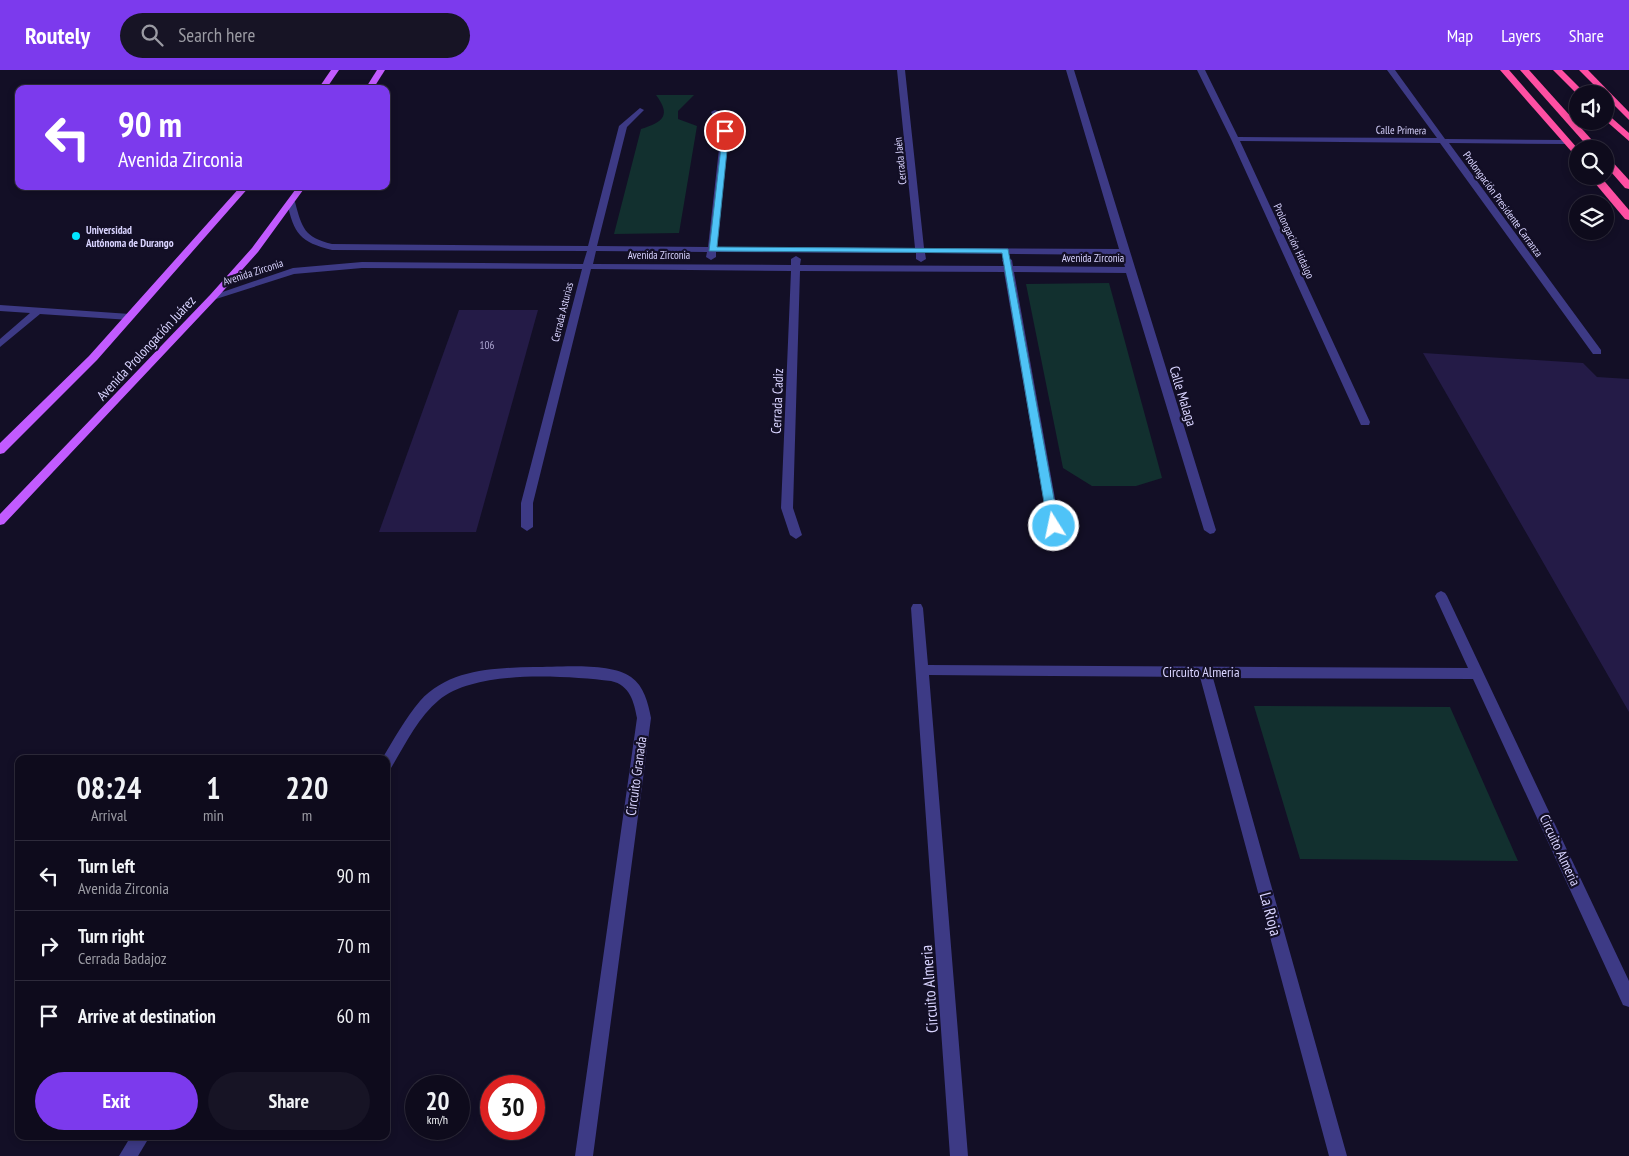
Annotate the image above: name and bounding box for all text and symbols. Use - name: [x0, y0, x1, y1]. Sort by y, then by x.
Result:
- search box: [120, 13, 470, 58]
- text: Routely: [25, 20, 90, 51]
- icon: search: [138, 21, 166, 49]
- text: Search here: [178, 23, 255, 47]
- text: Map: [1447, 24, 1473, 47]
- text: Layers: [1501, 24, 1541, 47]
- text: Share: [1569, 24, 1604, 47]
- map controls: [1569, 85, 1614, 240]
- button: sound: [1569, 85, 1614, 130]
- text: 90 m: [118, 101, 182, 147]
- icon: left: [35, 105, 100, 170]
- pin: [704, 110, 746, 152]
- icon: arrive: [711, 117, 739, 145]
- street label: Calle Primera: [1376, 123, 1426, 137]
- street label: Cerrada Jaén: [891, 136, 909, 185]
- button: search: [1569, 140, 1614, 185]
- text: Avenida Zirconia: [118, 145, 243, 173]
- street label: Prolongación Presidente Carranza: [1460, 148, 1546, 260]
- button: layers: [1569, 195, 1614, 240]
- street label: Prolongación Hidalgo: [1270, 201, 1318, 281]
- place label: Universidad Autónoma de Durango: [85, 223, 174, 250]
- marker: Universidad Autónoma de Durango: [70, 230, 82, 242]
- street label: Avenida Zirconia: [628, 248, 690, 262]
- street label: Avenida Zirconia: [1062, 251, 1124, 265]
- street label: Avenida Zirconia: [221, 256, 285, 288]
- street label: Cerrada Asturias: [548, 280, 576, 343]
- street label: Avenida Prolongación Juárez: [93, 292, 199, 404]
- house number: 106: [480, 338, 494, 352]
- street label: Calle Malaga: [1165, 364, 1201, 428]
- street label: Cerrada Cadiz: [767, 368, 787, 434]
- position arrow: [1027, 499, 1079, 551]
- street label: Circuito Almeria: [1162, 663, 1240, 681]
- street label: Circuito Granada: [622, 735, 650, 817]
- text: 08:24: [77, 768, 141, 807]
- text: 1: [206, 768, 221, 807]
- text: 220: [285, 768, 328, 807]
- text: Arrival: [91, 805, 127, 825]
- text: min: [203, 805, 224, 825]
- text: m: [302, 805, 312, 825]
- street label: Circuito Almeria: [1536, 811, 1584, 889]
- text: Turn left: [78, 854, 135, 878]
- icon: left: [35, 862, 63, 890]
- text: 90 m: [337, 864, 370, 888]
- text: Avenida Zirconia: [78, 878, 169, 898]
- street label: La Rioja: [1256, 890, 1286, 938]
- text: Turn right: [78, 924, 144, 948]
- icon: right: [35, 932, 63, 960]
- text: 70 m: [337, 934, 370, 958]
- street label: Circuito Almeria: [916, 944, 942, 1034]
- text: Cerrada Badajoz: [78, 948, 167, 968]
- icon: arrive: [35, 1002, 63, 1030]
- text: Arrive at destination: [78, 1004, 216, 1028]
- text: 60 m: [337, 1004, 370, 1028]
- button: Exit: [35, 1072, 198, 1130]
- button: Share: [208, 1072, 370, 1130]
- speed limit sign: 30: [480, 1075, 545, 1140]
- text: 20: [426, 1085, 449, 1117]
- text: km/h: [427, 1112, 448, 1127]

